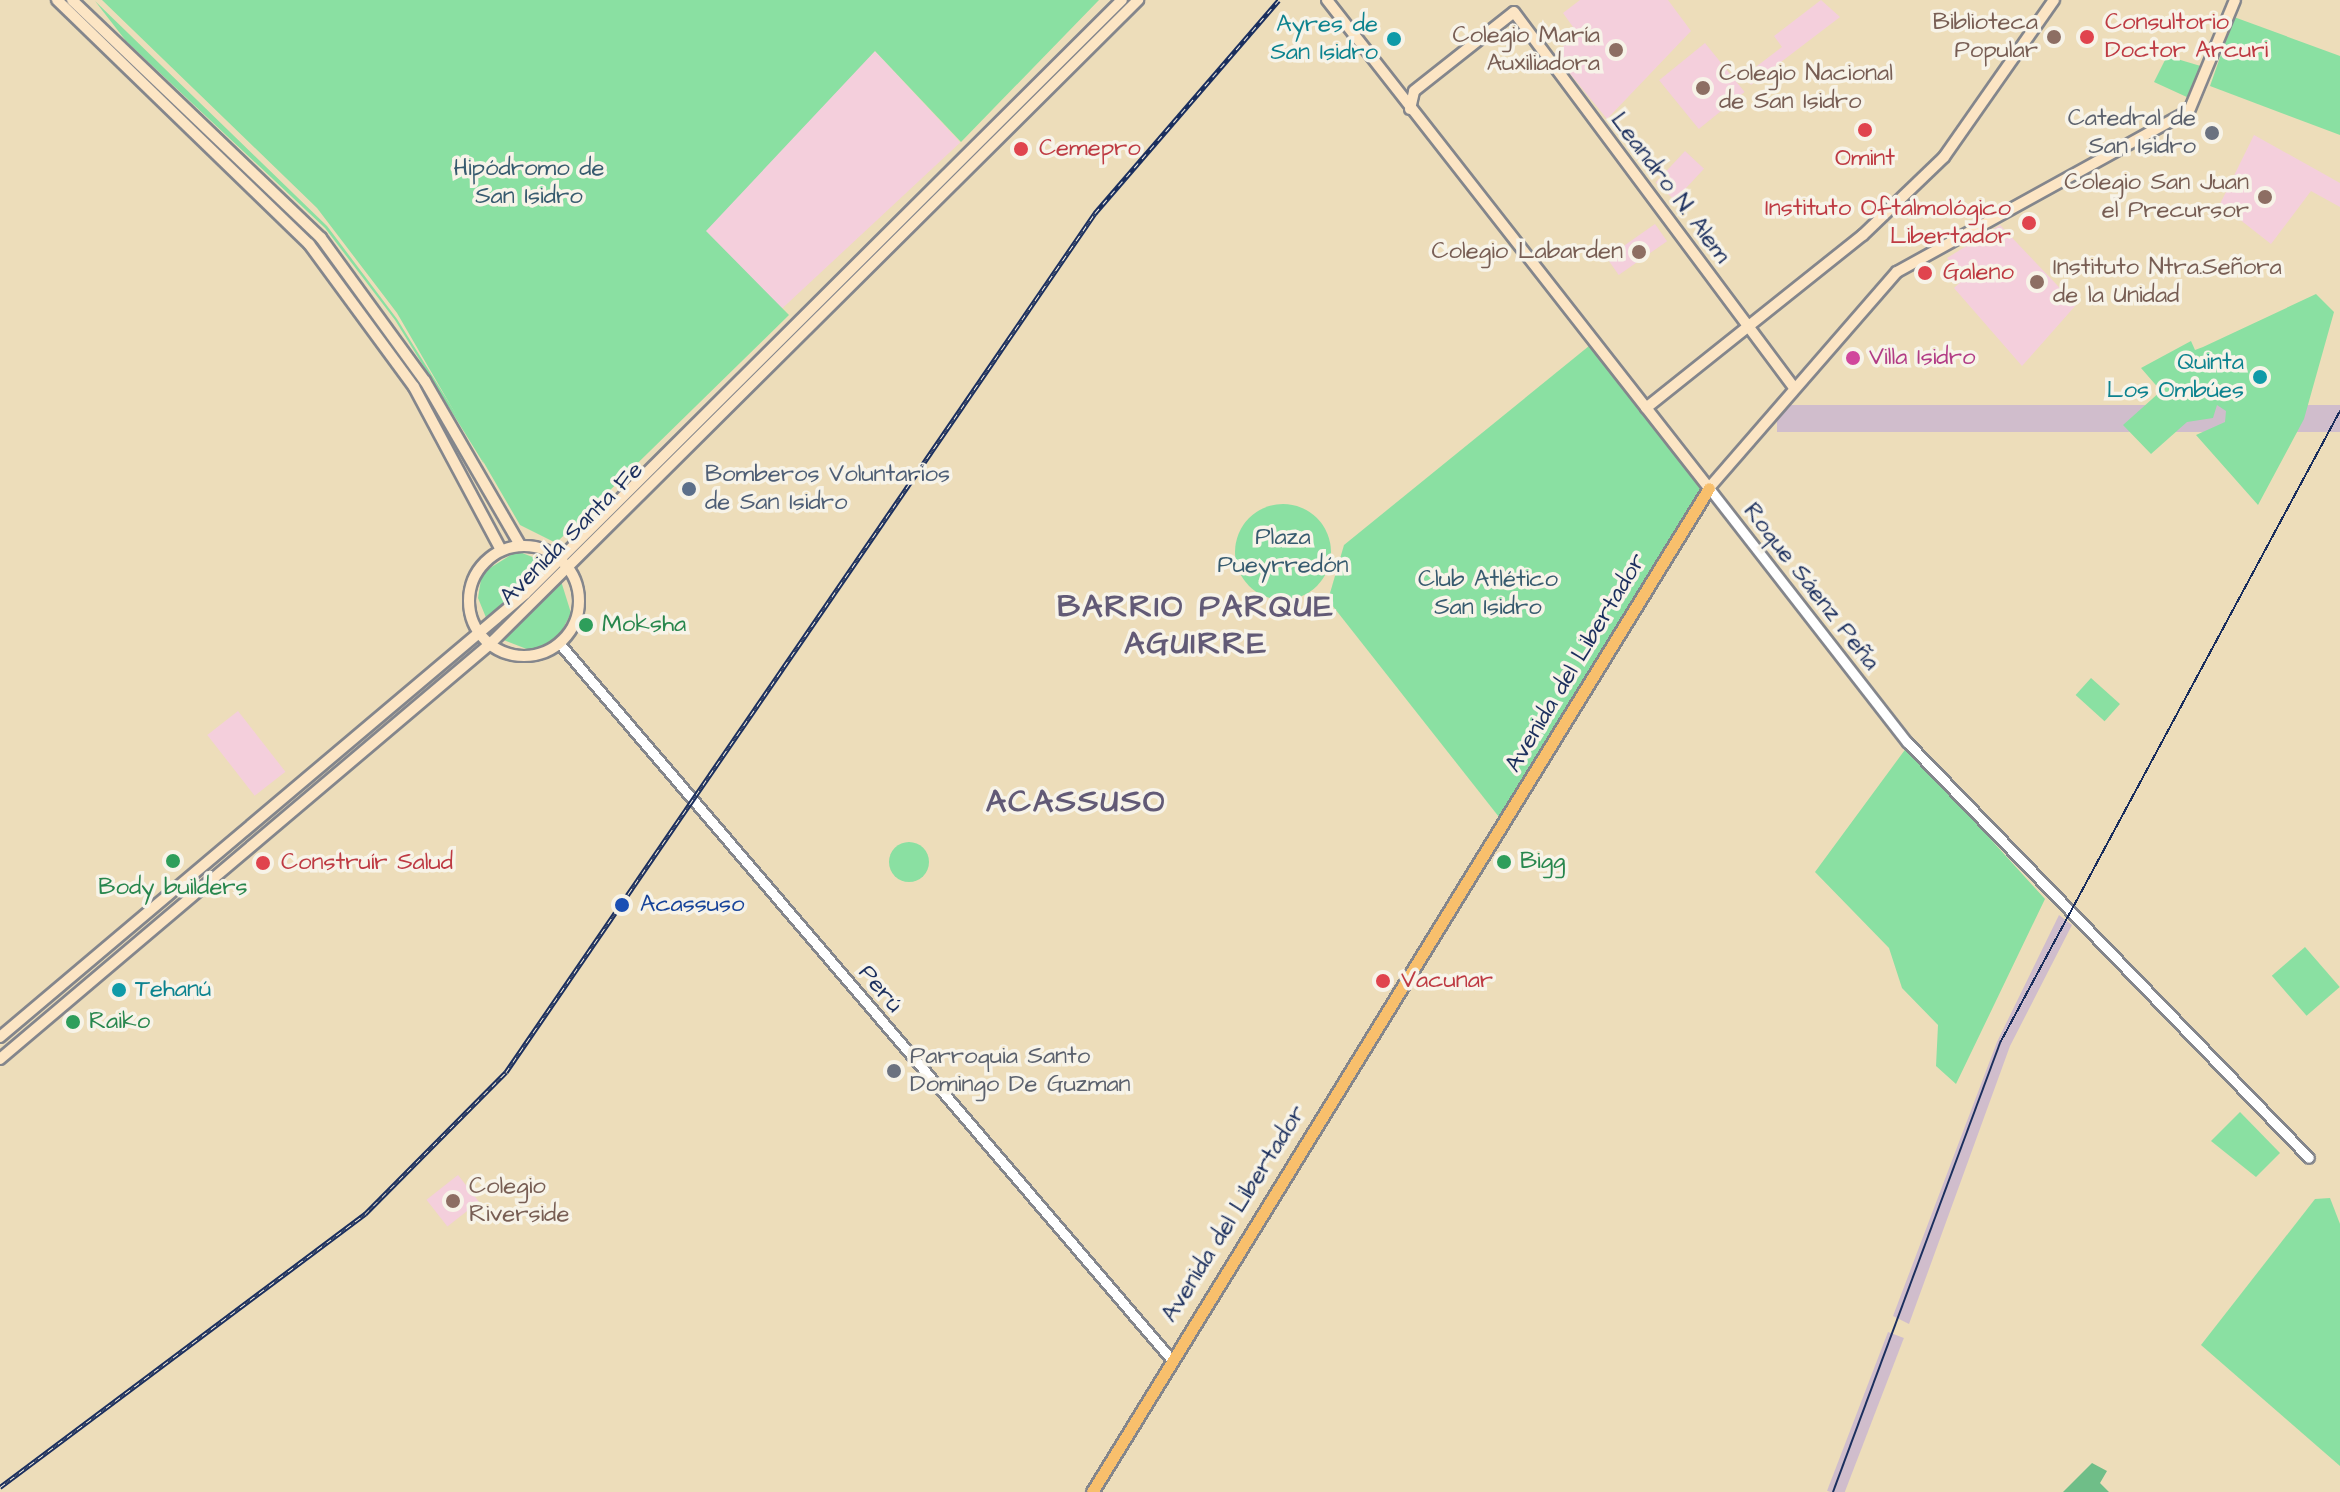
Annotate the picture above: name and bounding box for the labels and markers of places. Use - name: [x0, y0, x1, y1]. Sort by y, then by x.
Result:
- place label: Biblioteca Popular: [1933, 9, 2038, 65]
- place label: Consultorio Doctor Arcuri: [2105, 9, 2268, 65]
- place label: Ayres de San Isidro: [1270, 11, 1378, 67]
- place label: Colegio María Auxiliadora: [1452, 22, 1600, 78]
- marker: Consultorio Doctor Arcuri: [2076, 26, 2098, 48]
- marker: Biblioteca Popular: [2045, 28, 2063, 46]
- marker: Ayres de San Isidro: [1385, 30, 1403, 48]
- marker: Colegio María Auxiliadora: [1607, 41, 1625, 59]
- place label: Colegio Nacional de San Isidro: [1719, 60, 1893, 116]
- marker: Colegio Nacional de San Isidro: [1694, 79, 1712, 97]
- place label: Catedral de San Isidro: [2068, 105, 2196, 161]
- marker: Omint: [1854, 119, 1876, 141]
- marker: Catedral de San Isidro: [2203, 124, 2221, 142]
- place label: Cemepro: [1039, 135, 1141, 163]
- marker: Cemepro: [1010, 138, 1032, 160]
- place label: Omint: [1835, 145, 1895, 173]
- place label: Colegio San Juan el Precursor: [2064, 169, 2249, 225]
- marker: Colegio San Juan el Precursor: [2256, 188, 2274, 206]
- place label: Instituto Oftalmológico Libertador: [1765, 195, 2011, 251]
- marker: Instituto Oftalmológico Libertador: [2018, 212, 2040, 234]
- place label: Colegio Labarden: [1432, 238, 1623, 266]
- marker: Colegio Labarden: [1630, 243, 1648, 261]
- place label: Instituto Ntra.Señora de la Unidad: [2053, 254, 2282, 310]
- place label: Galeno: [1943, 259, 2014, 287]
- marker: Galeno: [1914, 262, 1936, 284]
- marker: Instituto Ntra.Señora de la Unidad: [2028, 273, 2046, 291]
- place label: Villa Isidro: [1869, 344, 1975, 372]
- marker: Villa Isidro: [1844, 349, 1862, 367]
- place label: Quinta Los Ombúes: [2107, 349, 2244, 405]
- marker: Quinta Los Ombúes: [2251, 368, 2269, 386]
- place label: Bomberos Voluntarios de San Isidro: [705, 461, 950, 517]
- marker: Bomberos Voluntarios de San Isidro: [680, 480, 698, 498]
- place label: Moksha: [602, 611, 686, 639]
- marker: Moksha: [577, 616, 595, 634]
- place label: Bigg: [1520, 848, 1565, 876]
- place label: Construír Salud: [281, 849, 453, 877]
- marker: Body builders: [164, 852, 182, 870]
- marker: Construír Salud: [252, 852, 274, 874]
- marker: Bigg: [1495, 853, 1513, 871]
- place label: Body builders: [98, 874, 248, 902]
- place label: Acassuso: [640, 891, 745, 919]
- marker: Acassuso: [611, 894, 633, 916]
- place label: Vacunar: [1401, 967, 1493, 995]
- marker: Vacunar: [1372, 970, 1394, 992]
- place label: Tehanú: [135, 976, 211, 1004]
- marker: Tehanú: [110, 981, 128, 999]
- place label: Raiko: [89, 1008, 150, 1036]
- marker: Raiko: [64, 1013, 82, 1031]
- place label: Parroquia Santo Domingo De Guzman: [910, 1043, 1131, 1099]
- marker: Parroquia Santo Domingo De Guzman: [885, 1062, 903, 1080]
- place label: Colegio Riverside: [469, 1173, 569, 1229]
- marker: Colegio Riverside: [444, 1192, 462, 1210]

